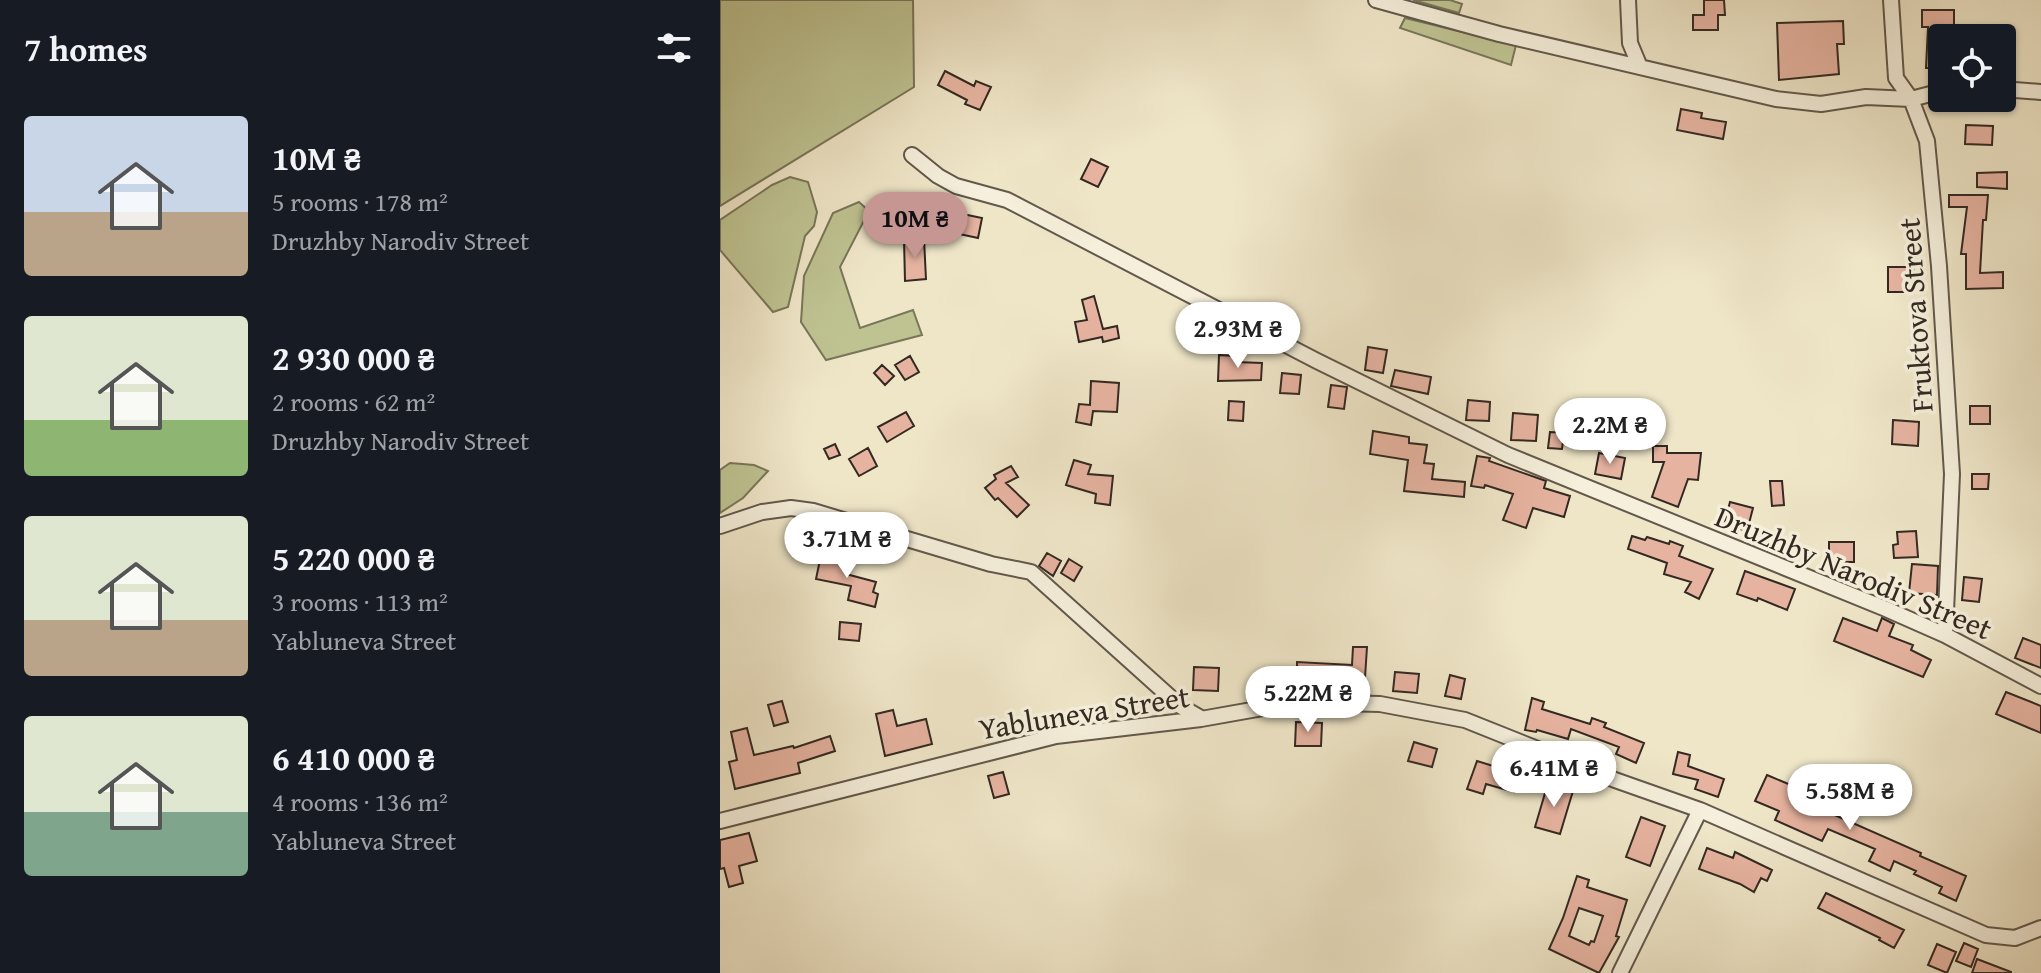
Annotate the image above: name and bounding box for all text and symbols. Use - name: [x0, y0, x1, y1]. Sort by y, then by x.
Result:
- text: 7 homes: [24, 24, 148, 73]
- map controls: [1928, 24, 2016, 112]
- button: locate: [1928, 24, 2016, 112]
- icon: filters: [652, 26, 696, 70]
- text: 10M ₴: [272, 133, 362, 182]
- icon: home: [88, 148, 184, 244]
- text: 5 rooms · 178 m²: [272, 182, 448, 221]
- pin: 10M ₴: [859, 192, 971, 260]
- text: 10M ₴: [881, 198, 949, 237]
- street label: Fruktova Street: [1886, 216, 1944, 414]
- text: Druzhby Narodiv Street: [272, 221, 529, 260]
- pin: 2.93M ₴: [1164, 302, 1312, 370]
- text: 2.93M ₴: [1193, 308, 1283, 347]
- text: 2 930 000 ₴: [272, 333, 435, 382]
- icon: home: [88, 348, 184, 444]
- text: 2 rooms · 62 m²: [272, 382, 435, 421]
- pin: 2.2M ₴: [1545, 398, 1675, 466]
- text: 2.2M ₴: [1572, 404, 1648, 443]
- text: Druzhby Narodiv Street: [272, 421, 529, 460]
- street label: Druzhby Narodiv Street: [1709, 494, 2000, 650]
- pin: 3.71M ₴: [773, 512, 921, 580]
- text: 3.71M ₴: [802, 518, 892, 557]
- text: 5 220 000 ₴: [272, 533, 435, 582]
- icon: home: [88, 548, 184, 644]
- text: 3 rooms · 113 m²: [272, 582, 448, 621]
- text: Yabluneva Street: [272, 621, 456, 660]
- pin: 5.22M ₴: [1234, 666, 1382, 734]
- text: 5.22M ₴: [1263, 672, 1353, 711]
- street label: Yabluneva Street: [976, 674, 1193, 750]
- text: 6 410 000 ₴: [272, 733, 435, 782]
- pin: 6.41M ₴: [1480, 741, 1628, 809]
- text: 6.41M ₴: [1509, 747, 1599, 786]
- icon: home: [88, 748, 184, 844]
- pin: 5.58M ₴: [1776, 764, 1924, 832]
- text: 5.58M ₴: [1805, 770, 1895, 809]
- text: 4 rooms · 136 m²: [272, 782, 448, 821]
- text: Yabluneva Street: [272, 821, 456, 860]

